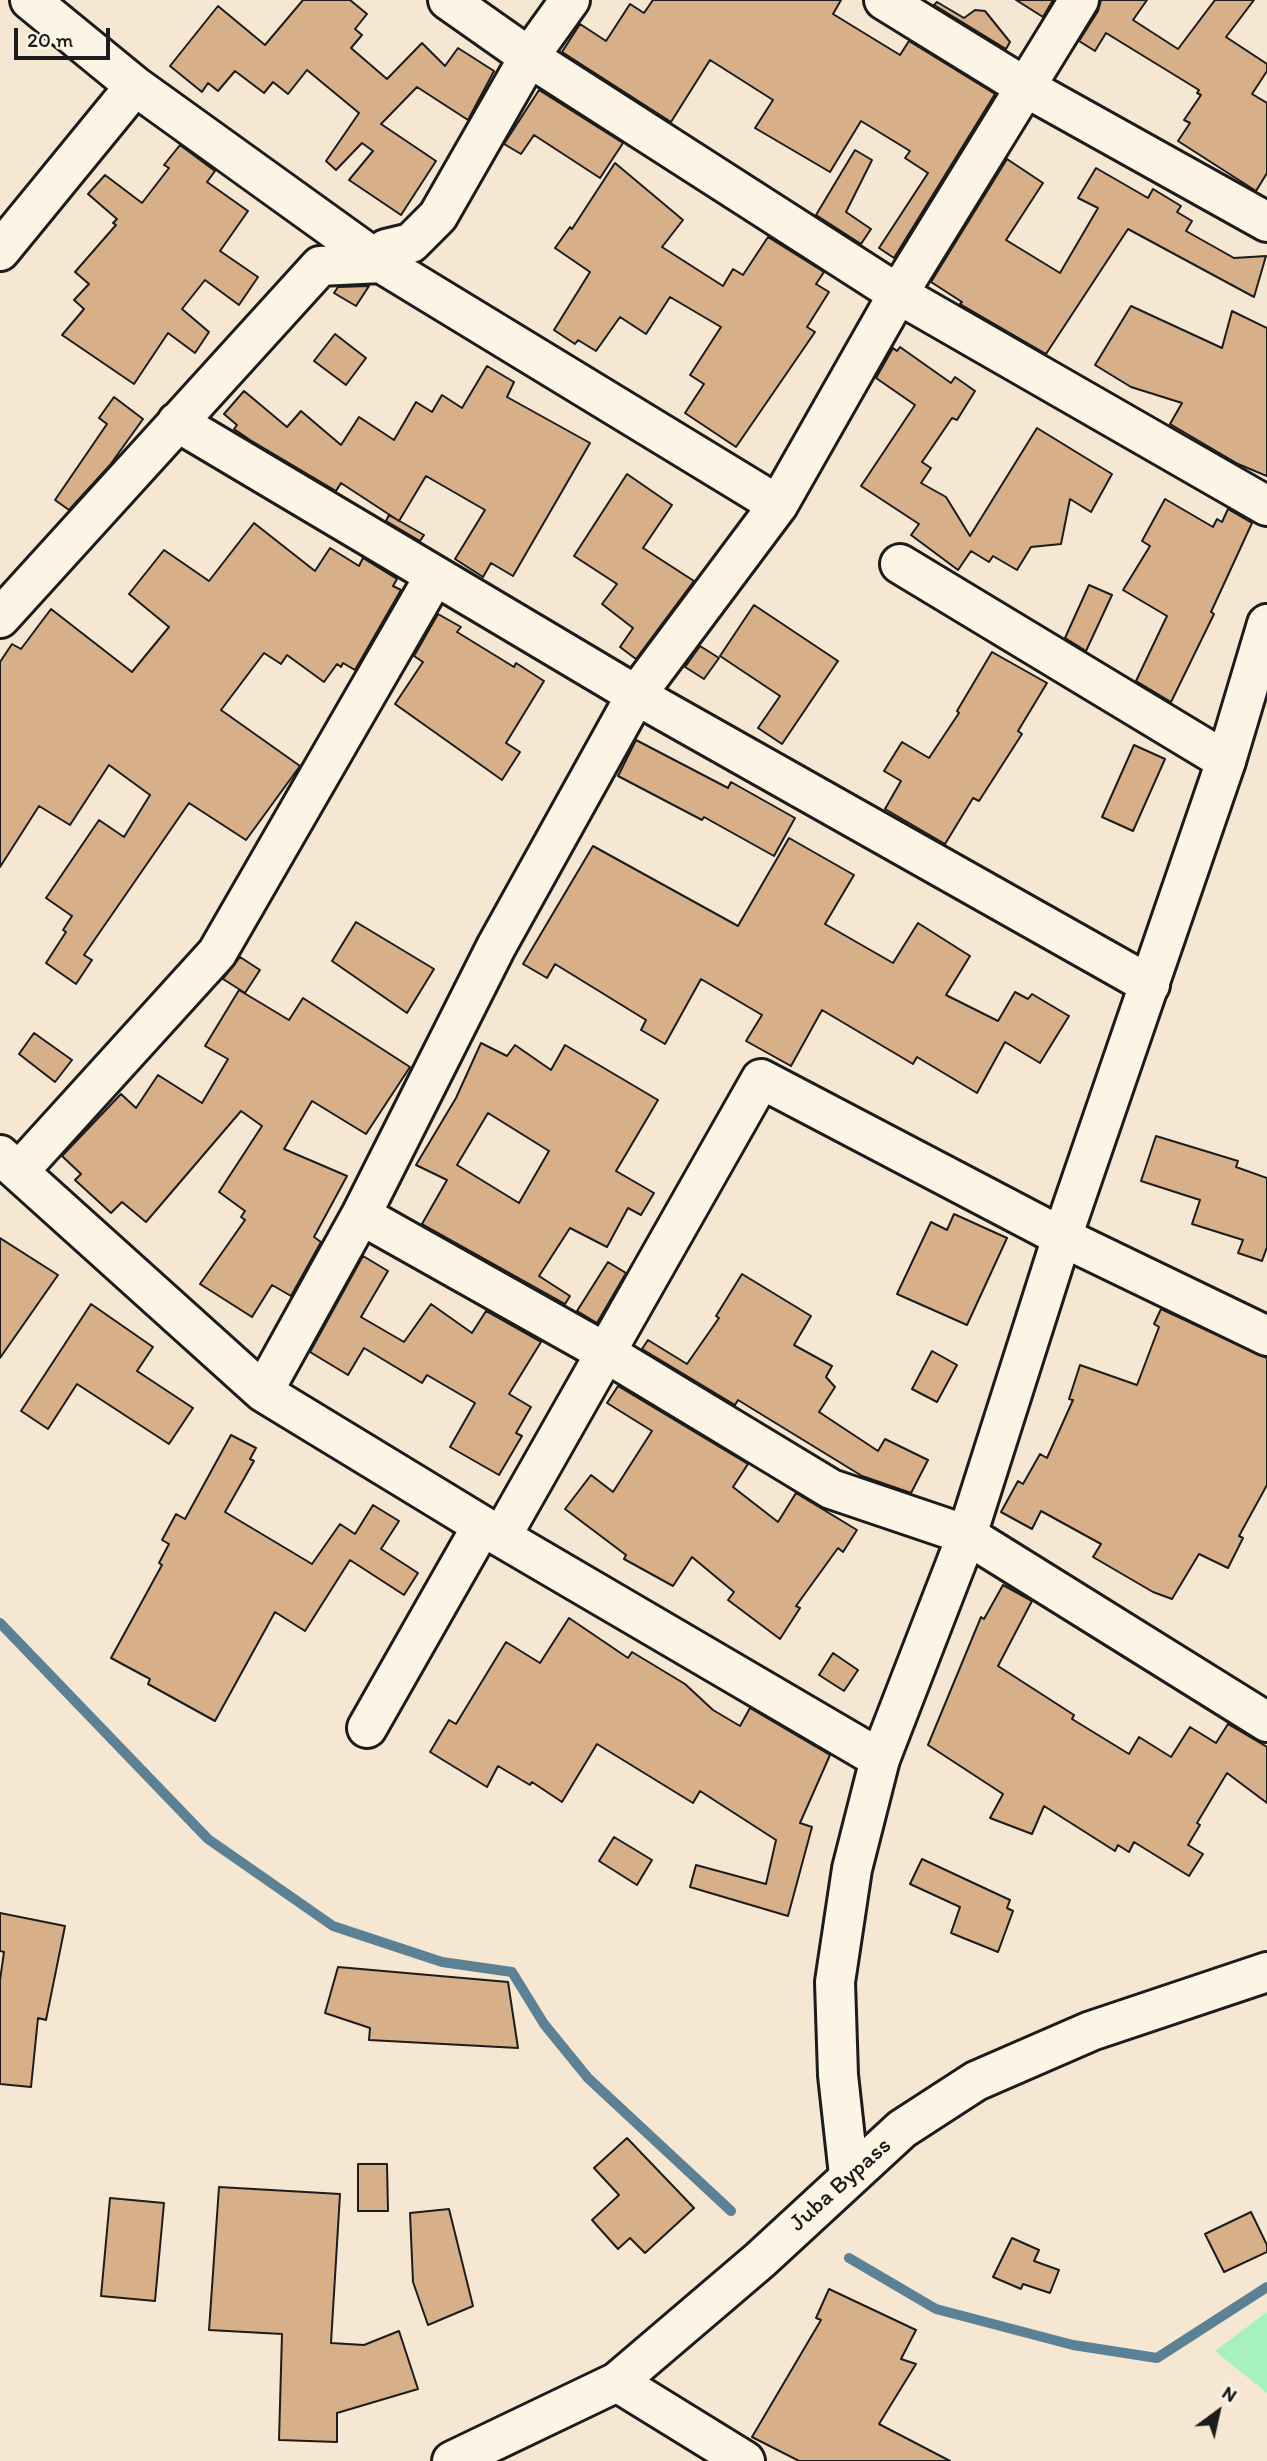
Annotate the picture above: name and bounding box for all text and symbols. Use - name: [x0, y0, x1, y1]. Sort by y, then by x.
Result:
- scale bar: [18, 14, 114, 58]
- text: 20 m: [27, 27, 73, 52]
- street label: Juba Bypass: [784, 2132, 898, 2238]
- north arrow: [1183, 2377, 1253, 2447]
- text: N: [1218, 2381, 1241, 2407]

